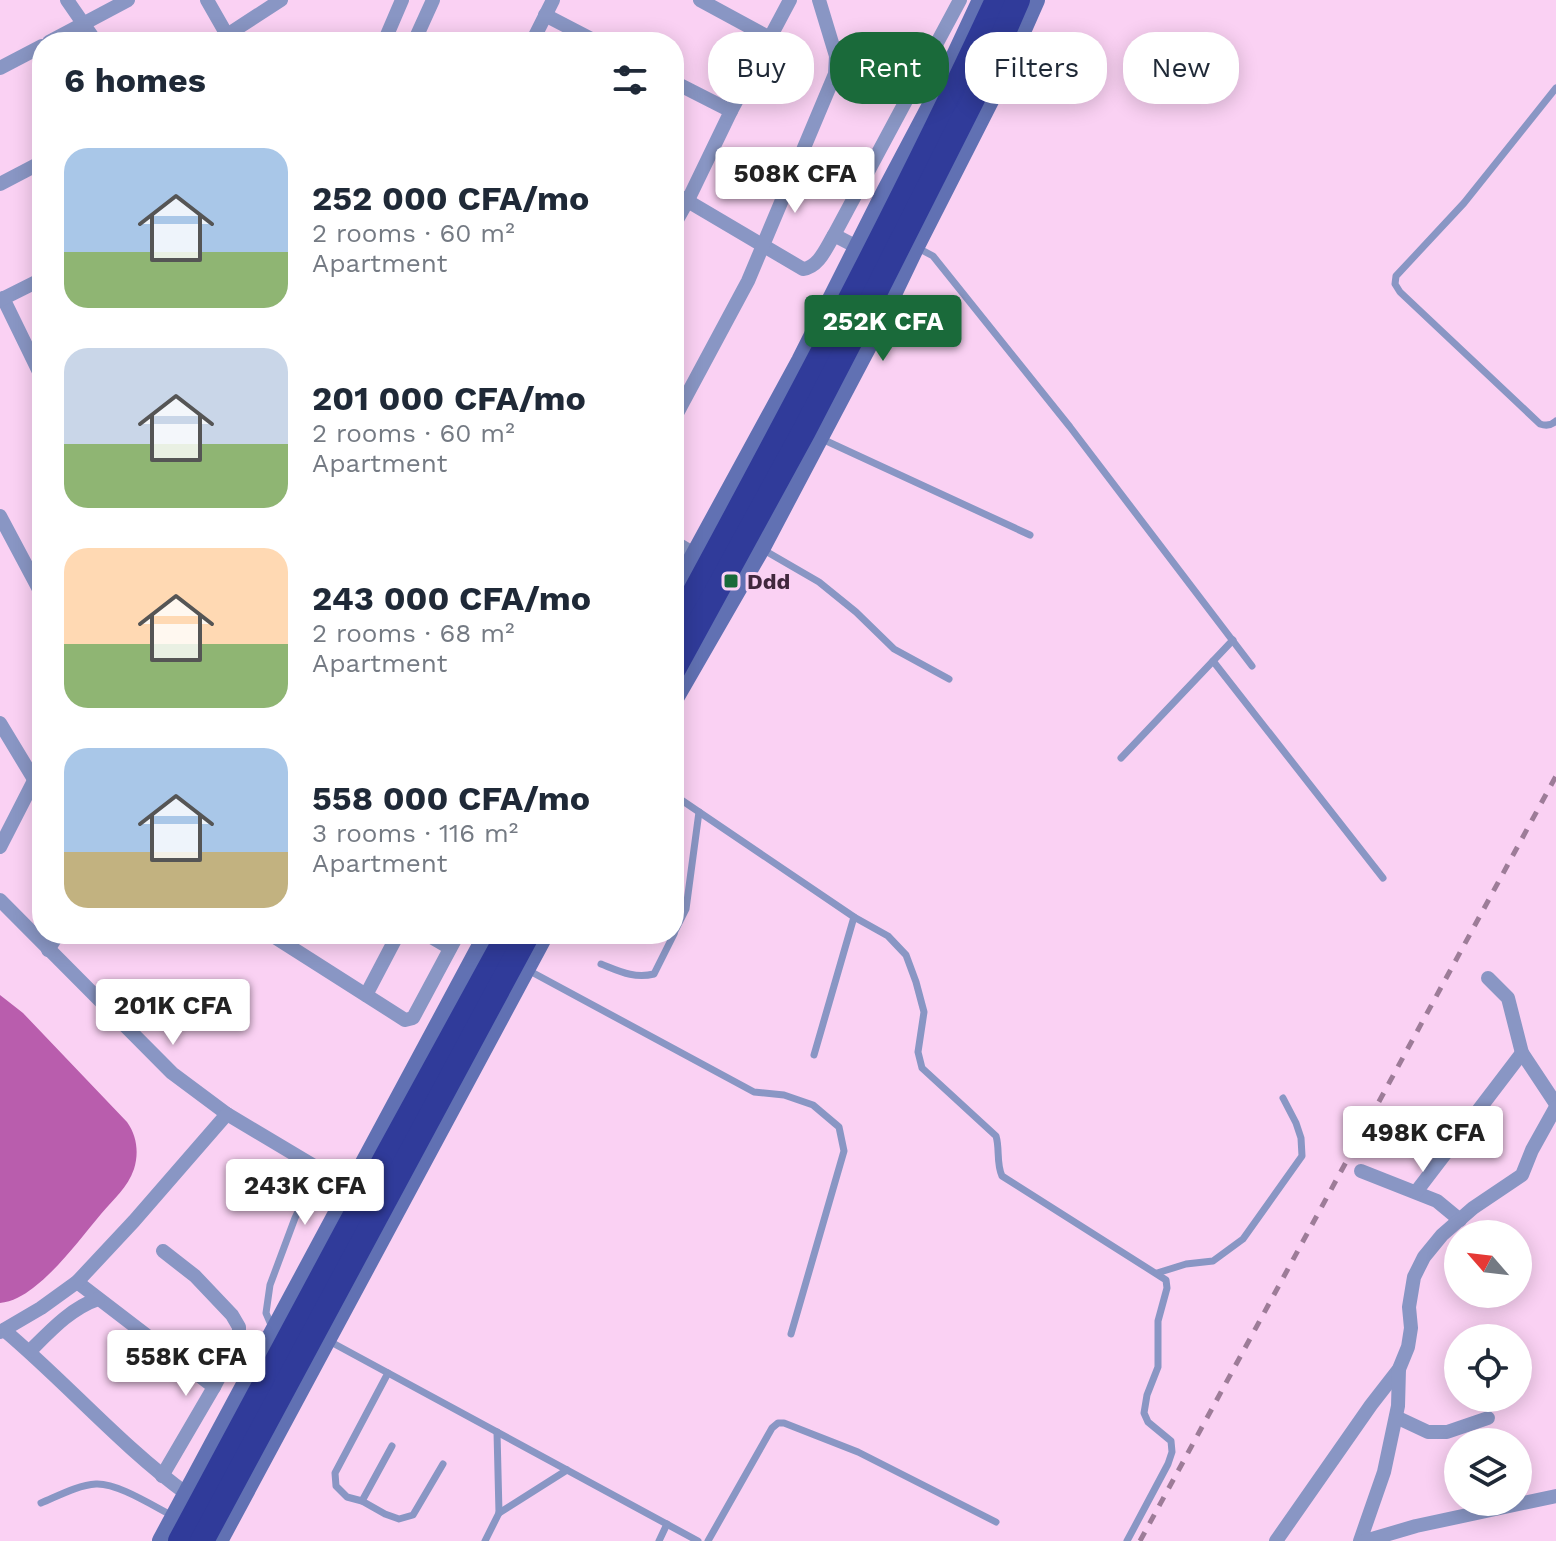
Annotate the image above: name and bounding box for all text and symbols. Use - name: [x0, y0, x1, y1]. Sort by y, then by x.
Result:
- chip: Buy: [708, 32, 814, 104]
- chip: Rent: [830, 32, 949, 104]
- chip: Filters: [965, 32, 1107, 104]
- chip: New: [1123, 32, 1239, 104]
- icon: filters: [608, 58, 652, 102]
- text: 6 homes: [64, 60, 206, 100]
- pin: 508K CFA: [712, 147, 878, 215]
- text: 508K CFA: [733, 158, 857, 188]
- text: 252 000 CFA/mo: [312, 178, 589, 218]
- icon: home: [128, 180, 224, 276]
- text: 2 rooms · 60 m²: [312, 218, 515, 248]
- text: Apartment: [312, 248, 448, 278]
- pin: 252K CFA: [800, 295, 966, 363]
- text: 252K CFA: [822, 306, 944, 336]
- text: 201 000 CFA/mo: [312, 378, 586, 418]
- icon: home: [128, 380, 224, 476]
- text: 2 rooms · 60 m²: [312, 418, 515, 448]
- text: Apartment: [312, 448, 448, 478]
- place label: Ddd: [747, 569, 790, 594]
- marker: Ddd: [722, 572, 740, 590]
- text: 243 000 CFA/mo: [312, 578, 591, 618]
- icon: home: [128, 580, 224, 676]
- text: 2 rooms · 68 m²: [312, 618, 514, 648]
- text: Apartment: [312, 648, 448, 678]
- text: 558 000 CFA/mo: [312, 778, 590, 818]
- icon: home: [128, 780, 224, 876]
- text: 3 rooms · 116 m²: [312, 818, 518, 848]
- text: Apartment: [312, 848, 448, 878]
- pin: 201K CFA: [90, 979, 256, 1047]
- text: 201K CFA: [114, 990, 232, 1020]
- pin: 498K CFA: [1340, 1106, 1506, 1174]
- text: 498K CFA: [1361, 1117, 1485, 1147]
- pin: 243K CFA: [222, 1159, 388, 1227]
- text: 243K CFA: [244, 1170, 366, 1200]
- north arrow: [1444, 1220, 1532, 1308]
- map controls: [1444, 1220, 1532, 1516]
- button: locate: [1444, 1324, 1532, 1412]
- pin: 558K CFA: [103, 1330, 269, 1398]
- text: 558K CFA: [125, 1341, 247, 1371]
- button: layers: [1444, 1428, 1532, 1516]

